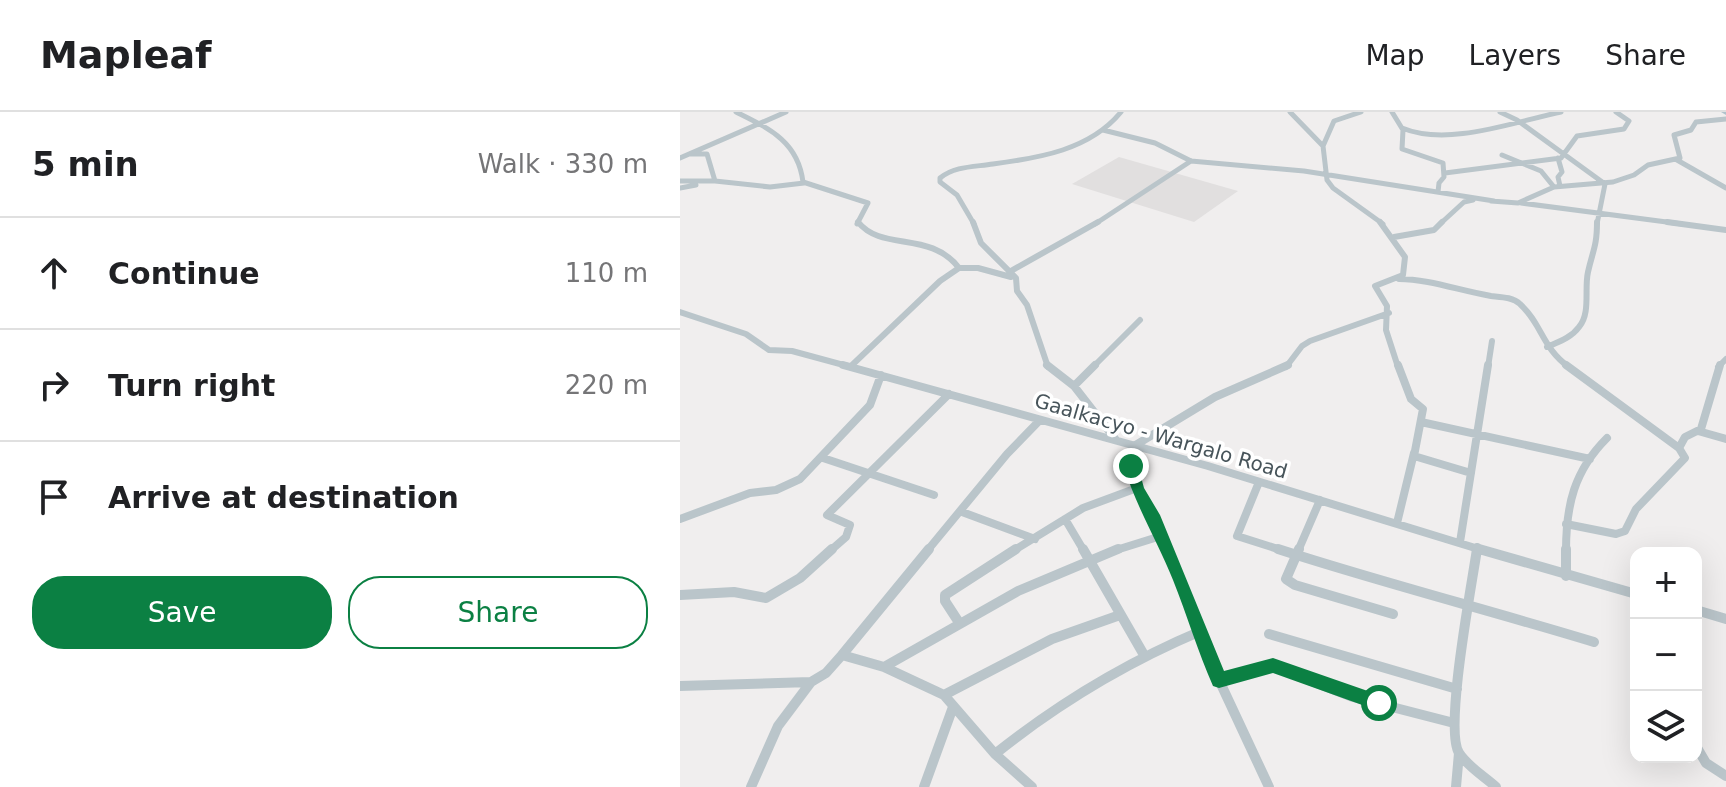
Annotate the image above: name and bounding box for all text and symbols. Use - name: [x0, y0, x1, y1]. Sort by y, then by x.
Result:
- text: Mapleaf: [40, 33, 212, 77]
- text: Map: [1365, 39, 1425, 72]
- text: Layers: [1469, 39, 1561, 72]
- text: Share: [1605, 39, 1686, 72]
- text: 5 min: [32, 144, 139, 184]
- text: Walk · 330 m: [478, 149, 648, 179]
- icon: ahead: [32, 251, 76, 295]
- text: Continue: [108, 256, 260, 291]
- text: 110 m: [565, 258, 648, 288]
- icon: right: [32, 363, 76, 407]
- text: Turn right: [108, 368, 275, 403]
- text: 220 m: [565, 370, 648, 400]
- street label: Gaalkacyo - Wargalo Road: [1032, 388, 1290, 484]
- route end: [1113, 448, 1149, 484]
- icon: arrive: [32, 475, 76, 519]
- text: Arrive at destination: [108, 480, 459, 515]
- map controls: [1630, 547, 1702, 763]
- button: +: [1630, 547, 1702, 619]
- button: Save: [32, 576, 332, 649]
- button: Share: [348, 576, 648, 649]
- button: −: [1630, 619, 1702, 691]
- route start: [1361, 685, 1397, 721]
- button: layers: [1630, 691, 1702, 763]

